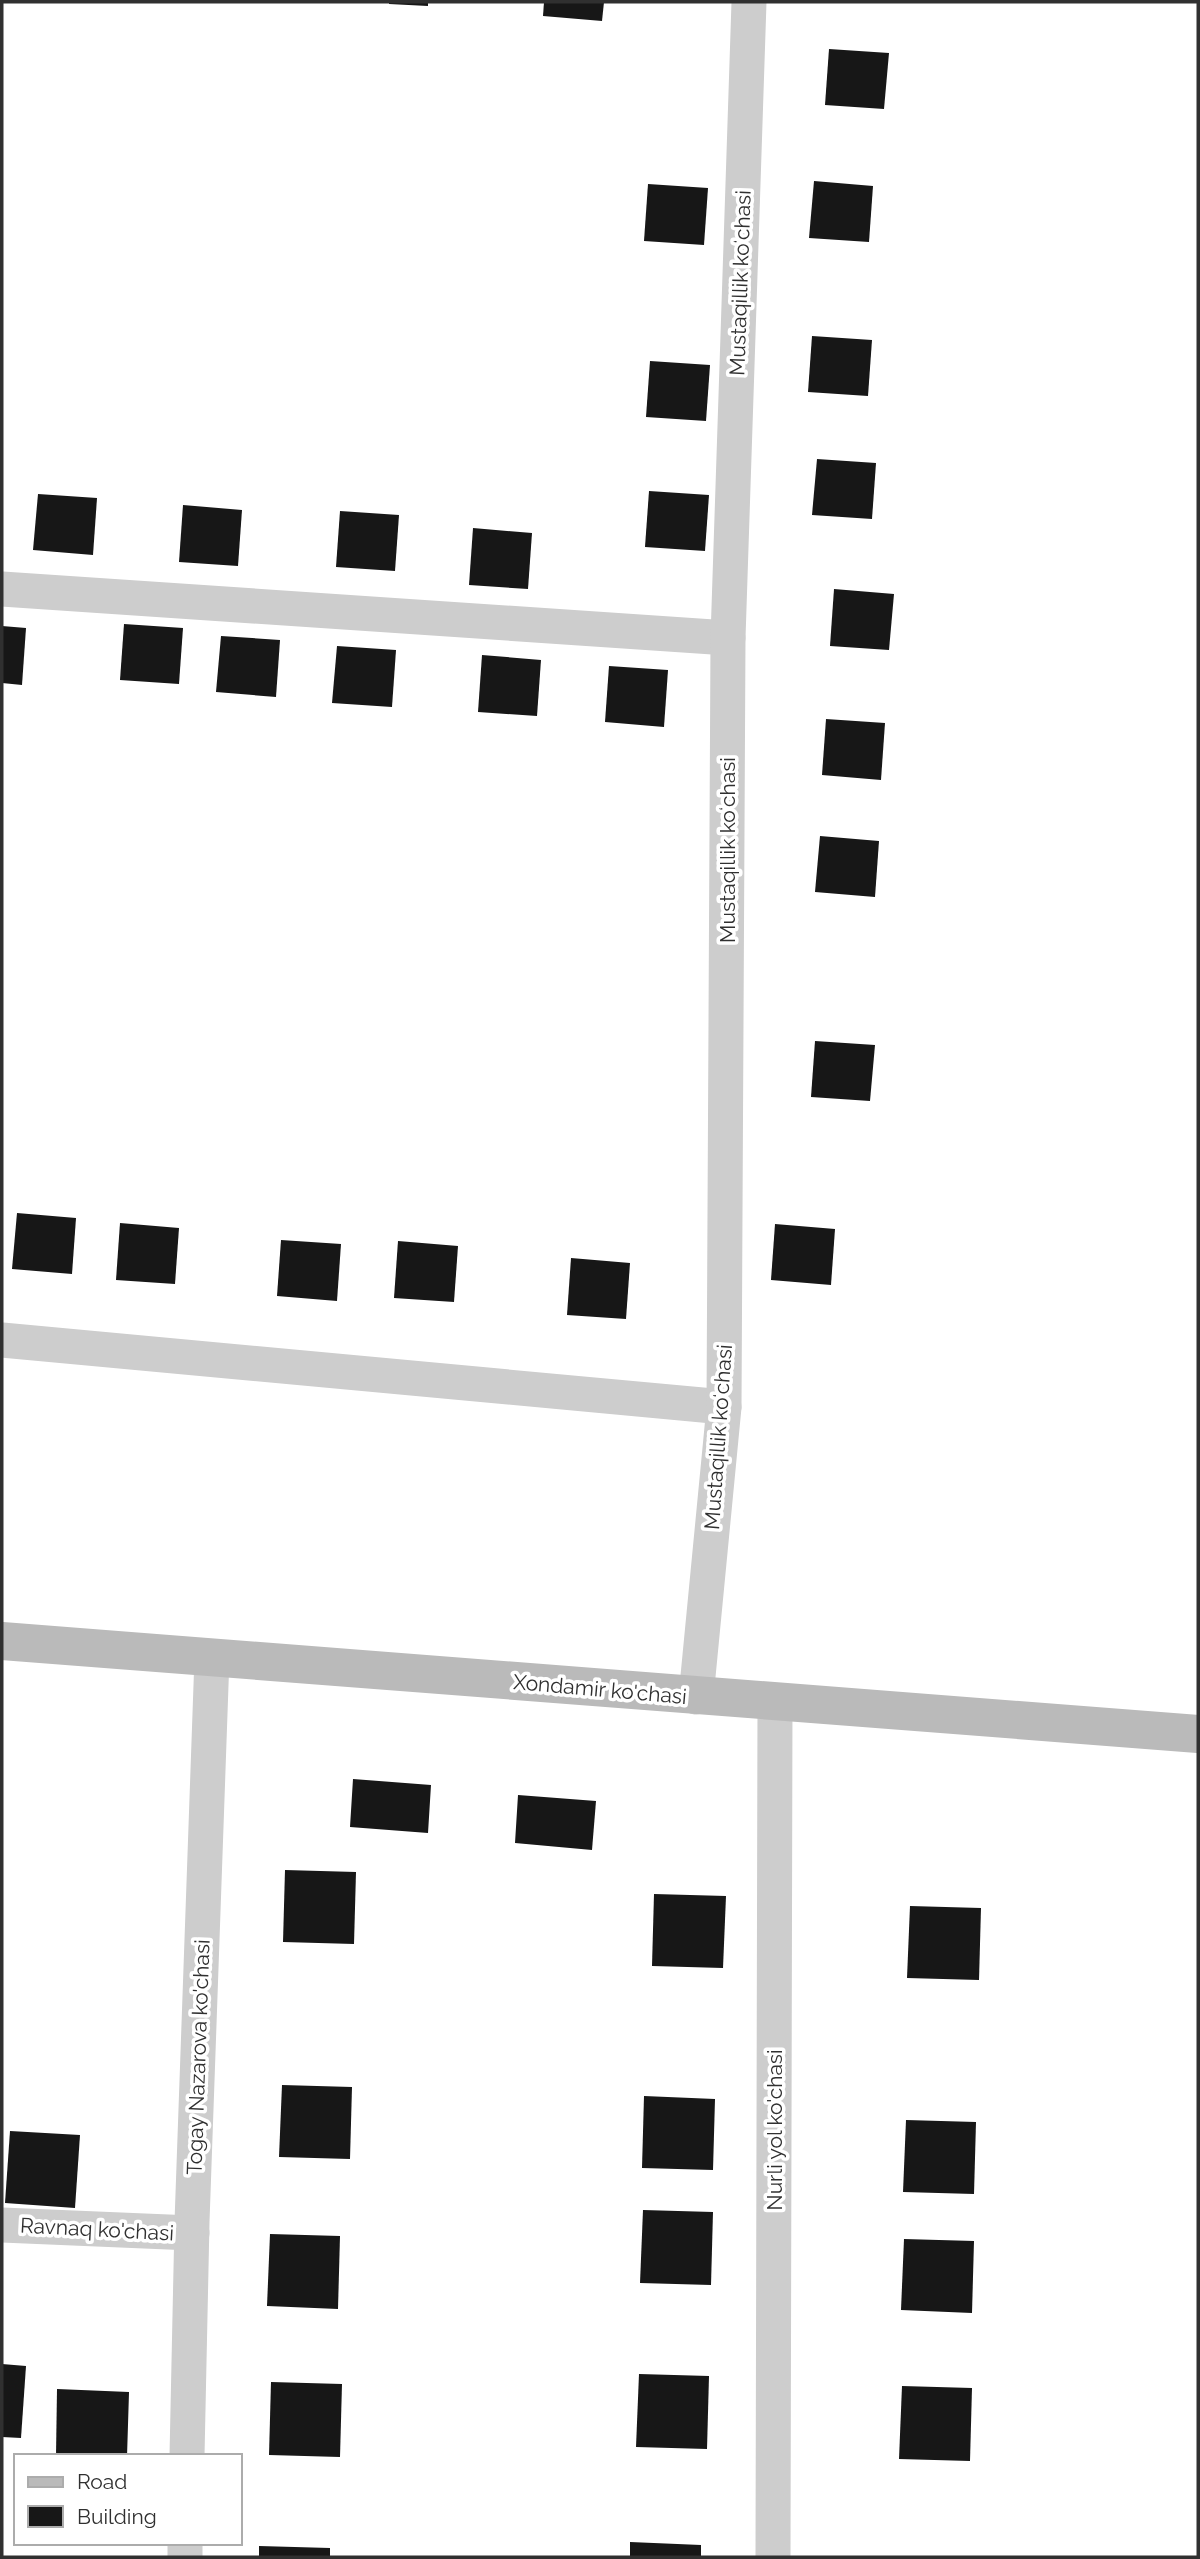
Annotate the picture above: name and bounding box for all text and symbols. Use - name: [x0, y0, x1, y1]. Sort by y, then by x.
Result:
- street label: Mustaqillik koʻchasi: [724, 190, 756, 376]
- street label: Mustaqillik koʻchasi: [715, 757, 740, 943]
- street label: Mustaqillik koʻchasi: [699, 1343, 737, 1531]
- street label: Xondamir ko'chasi: [512, 1669, 688, 1709]
- street label: Togay Nazarova ko'chasi: [181, 1939, 215, 2175]
- street label: Nurli yol ko'chasi: [762, 2049, 787, 2211]
- street label: Ravnaq ko'chasi: [19, 2212, 175, 2246]
- legend: [14, 2454, 242, 2545]
- text: Road: [77, 2469, 127, 2494]
- text: Building: [77, 2504, 157, 2529]

